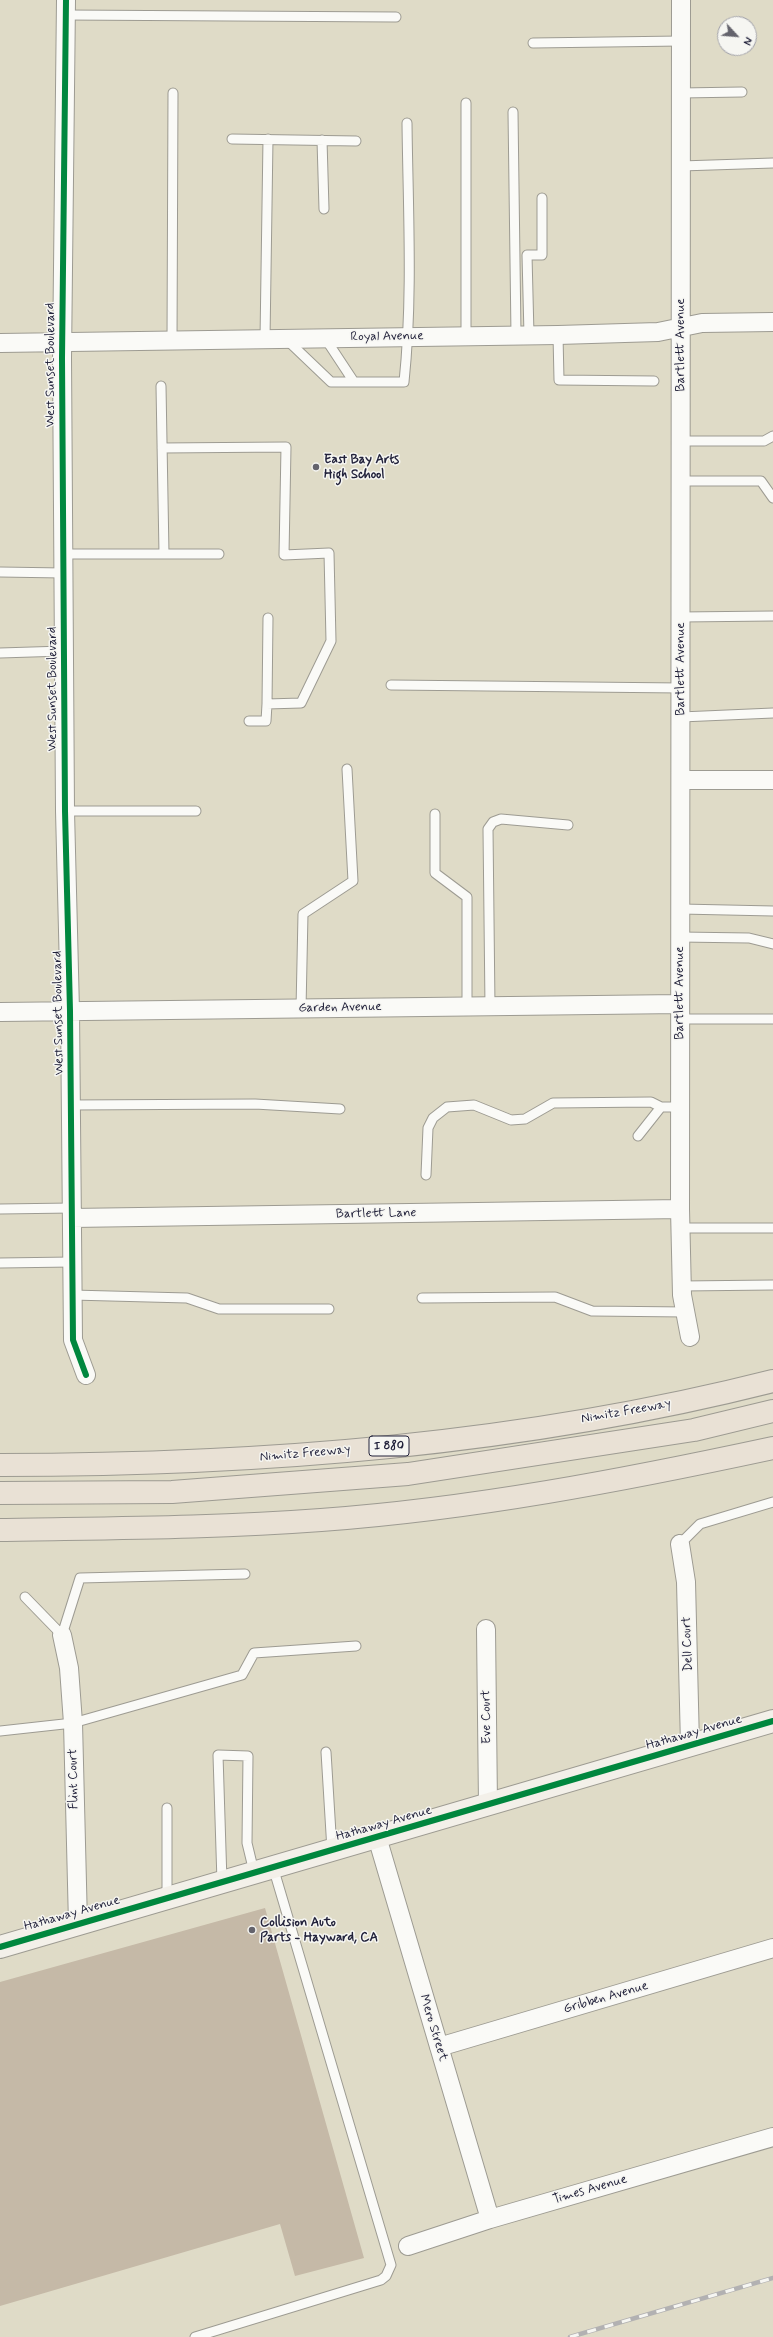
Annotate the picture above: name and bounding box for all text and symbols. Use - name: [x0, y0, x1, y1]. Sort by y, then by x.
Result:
- north arrow: [717, 16, 757, 56]
- text: N: [739, 34, 755, 47]
- street label: Bartlett Avenue: [673, 298, 689, 392]
- street label: West Sunset Boulevard: [43, 303, 59, 427]
- street label: Royal Avenue: [350, 329, 424, 345]
- place label: East Bay Arts High School: [324, 452, 399, 483]
- marker: East Bay Arts High School: [311, 462, 321, 472]
- street label: Bartlett Avenue: [673, 622, 689, 716]
- street label: West Sunset Boulevard: [45, 627, 61, 751]
- street label: Bartlett Avenue: [672, 946, 688, 1040]
- street label: West Sunset Boulevard: [50, 951, 68, 1075]
- street label: Garden Avenue: [298, 999, 382, 1017]
- street label: Bartlett Lane: [336, 1205, 416, 1223]
- street label: Nimitz Freeway: [580, 1396, 672, 1428]
- road number: I 880: [369, 1436, 409, 1456]
- street label: Nimitz Freeway: [259, 1442, 351, 1466]
- street label: Dell Court: [679, 1616, 697, 1672]
- street label: Eve Court: [479, 1690, 495, 1744]
- street label: Hathaway Avenue: [644, 1712, 744, 1754]
- street label: Flint Court: [66, 1749, 82, 1809]
- street label: Hathaway Avenue: [334, 1803, 434, 1845]
- street label: Hathaway Avenue: [22, 1893, 122, 1935]
- place label: Collision Auto Parts - Hayward, CA: [260, 1915, 378, 1946]
- marker: Collision Auto Parts - Hayward, CA: [247, 1925, 257, 1935]
- street label: Gribben Avenue: [562, 1978, 650, 2018]
- street label: Mero Street: [415, 1993, 451, 2063]
- street label: Times Avenue: [551, 2172, 629, 2208]

